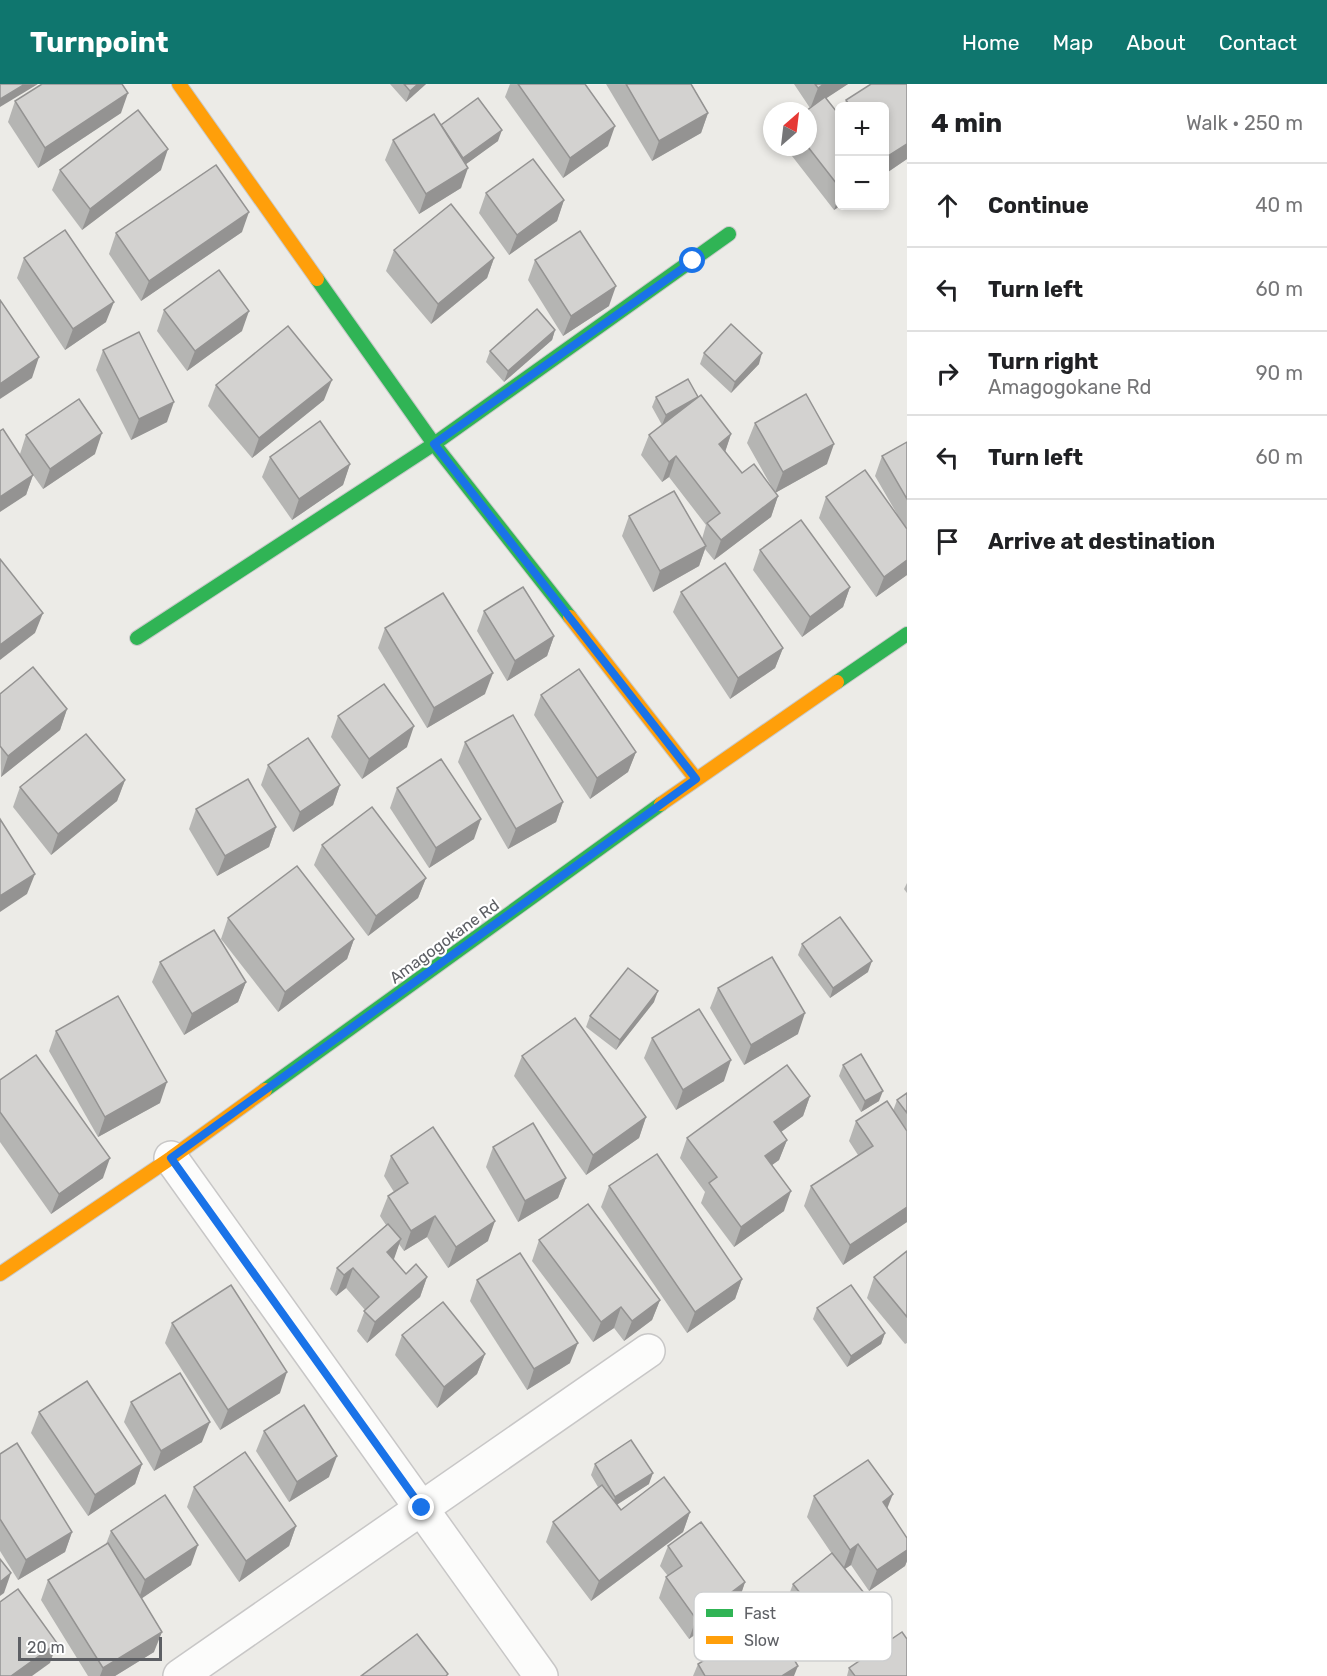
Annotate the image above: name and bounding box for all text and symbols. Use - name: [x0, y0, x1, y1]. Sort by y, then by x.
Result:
- text: Turnpoint: [30, 26, 169, 59]
- text: Home: [962, 30, 1019, 55]
- text: Map: [1052, 30, 1093, 55]
- text: About: [1126, 30, 1186, 55]
- text: Contact: [1219, 30, 1297, 55]
- north arrow: [763, 102, 817, 156]
- map controls: [835, 102, 889, 210]
- button: +: [835, 102, 889, 156]
- text: 4 min: [931, 108, 1002, 139]
- text: Walk · 250 m: [1186, 111, 1303, 135]
- button: −: [835, 156, 889, 210]
- icon: ahead: [931, 189, 964, 222]
- text: Continue: [988, 192, 1089, 219]
- text: 40 m: [1255, 193, 1303, 217]
- route start: [679, 247, 705, 273]
- icon: left: [931, 273, 964, 306]
- text: Turn left: [988, 276, 1083, 303]
- text: 60 m: [1256, 277, 1303, 301]
- text: Turn right: [988, 348, 1098, 375]
- icon: right: [931, 357, 964, 390]
- text: 90 m: [1256, 361, 1303, 385]
- text: Amagogokane Rd: [988, 375, 1151, 399]
- icon: left: [931, 441, 964, 474]
- text: Turn left: [988, 444, 1083, 471]
- text: 60 m: [1256, 445, 1303, 469]
- icon: arrive: [931, 525, 964, 558]
- text: Arrive at destination: [988, 528, 1215, 555]
- street label: Amagogokane Rd: [386, 895, 503, 987]
- route end: [408, 1494, 434, 1520]
- legend: [694, 1592, 892, 1661]
- text: Fast: [744, 1604, 776, 1623]
- text: Slow: [744, 1631, 780, 1650]
- scale bar: [18, 1634, 162, 1662]
- text: 20 m: [27, 1638, 65, 1657]

